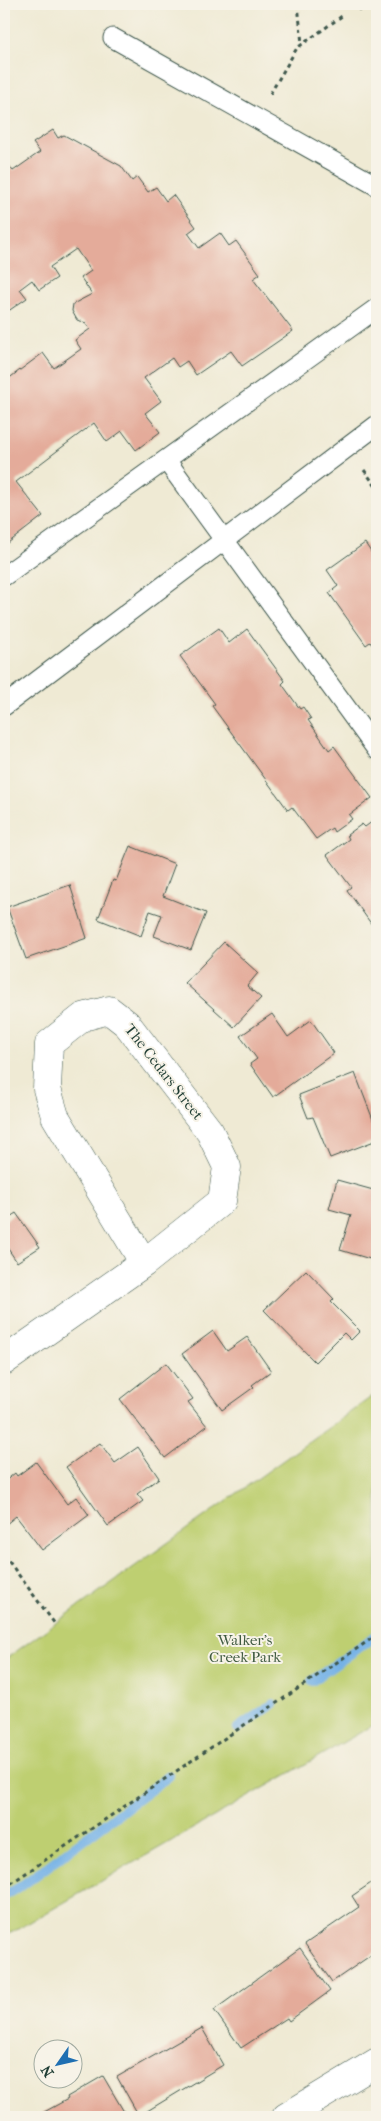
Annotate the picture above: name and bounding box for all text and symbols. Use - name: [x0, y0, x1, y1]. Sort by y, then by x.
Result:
- street label: The Cedars Street: [121, 1020, 207, 1124]
- park label: Walker's Creek Park: [209, 1631, 281, 1666]
- north arrow: [32, 2038, 82, 2088]
- text: N: [37, 2062, 58, 2080]

